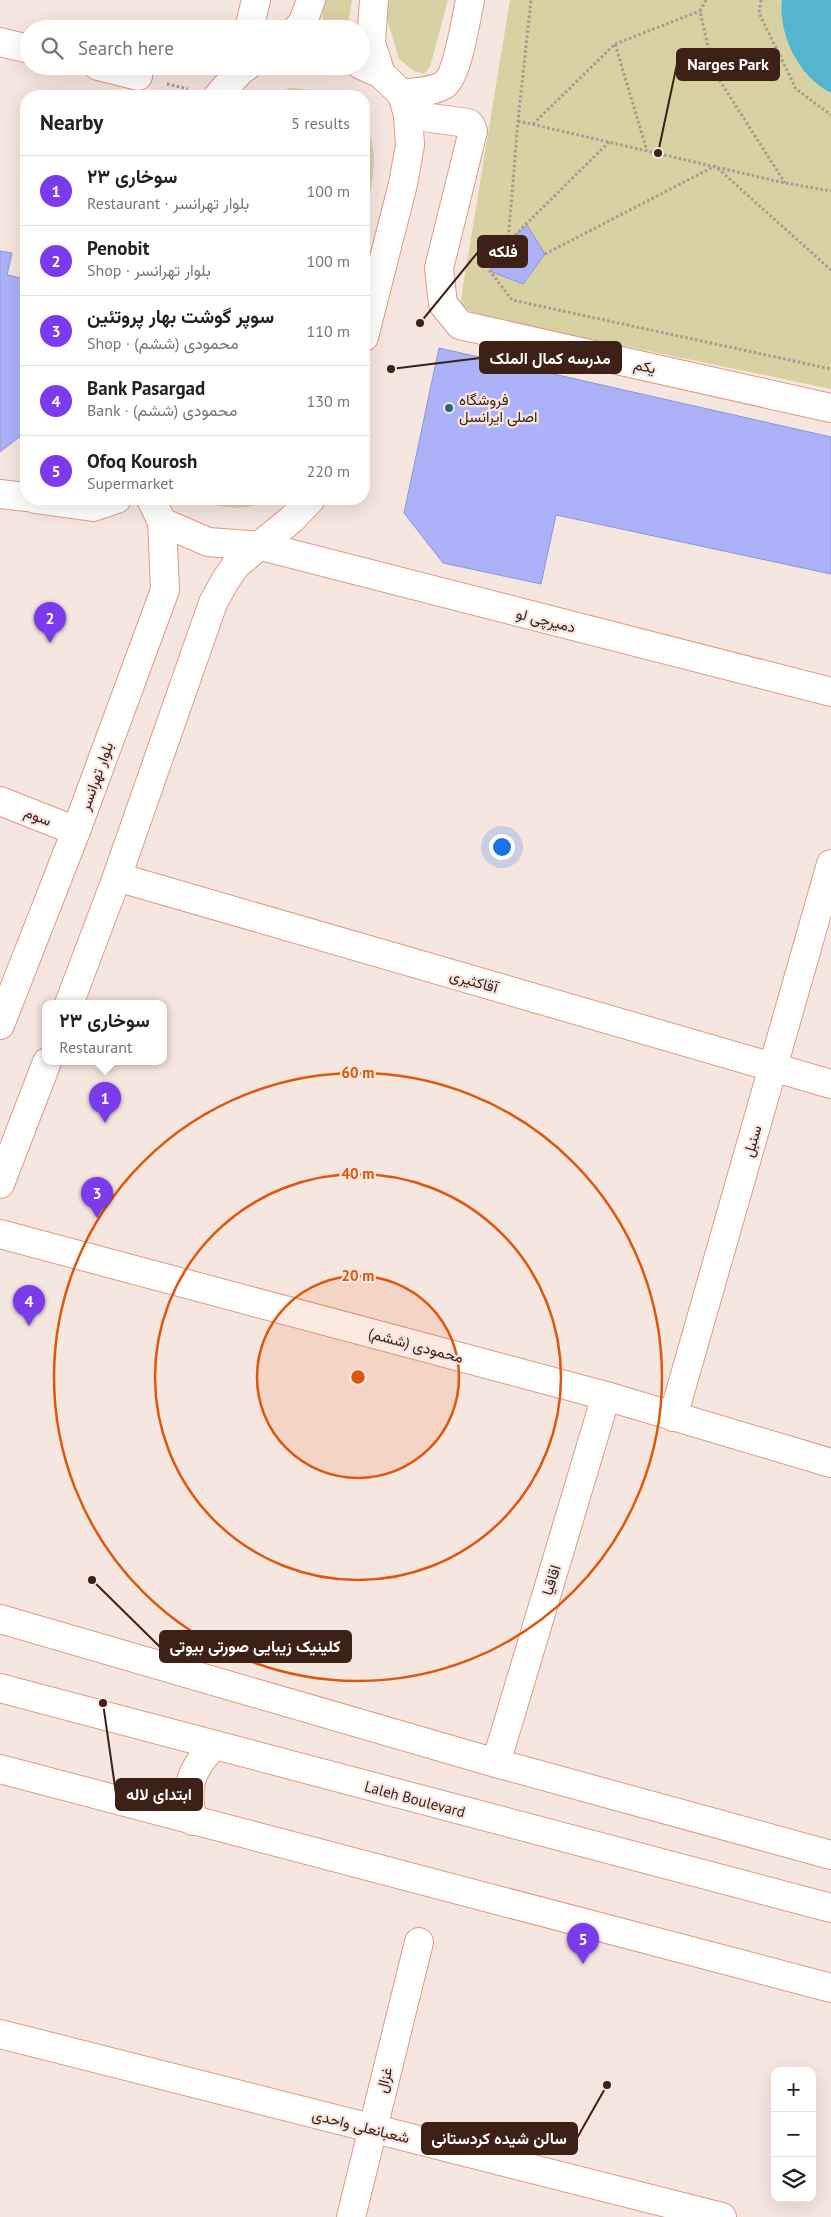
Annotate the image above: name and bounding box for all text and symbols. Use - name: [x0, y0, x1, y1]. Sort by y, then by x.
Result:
- search box: [20, 20, 370, 75]
- icon: search: [38, 34, 66, 62]
- text: Search here: [78, 36, 174, 60]
- callout: Narges Park: [677, 49, 779, 80]
- text: Narges Park: [687, 54, 769, 74]
- text: Nearby: [40, 109, 103, 136]
- text: 5 results: [291, 113, 350, 133]
- text: سوخاری ۲۳: [87, 164, 178, 188]
- text: 1: [51, 181, 61, 201]
- text: 100 m: [307, 181, 350, 201]
- text: Restaurant · بلوار تهرانسر: [87, 193, 249, 213]
- text: Penobit: [87, 236, 149, 260]
- callout: فلکه: [478, 236, 527, 267]
- text: فلکه: [488, 241, 518, 261]
- text: 2: [51, 251, 61, 271]
- text: 100 m: [307, 251, 350, 271]
- text: Shop · بلوار تهرانسر: [87, 260, 211, 280]
- text: سوپر گوشت بهار پروتئین: [87, 304, 274, 328]
- text: 3: [51, 321, 61, 341]
- text: 110 m: [307, 321, 350, 341]
- text: Shop · محمودی (ششم): [87, 333, 238, 353]
- callout: مدرسه کمال الملک: [480, 342, 621, 373]
- text: مدرسه کمال الملک: [489, 348, 611, 369]
- street label: یکم: [632, 354, 658, 379]
- text: Bank Pasargad: [87, 376, 205, 400]
- place label: فروشگاه اصلی ایرانسل: [459, 390, 537, 427]
- text: 4: [51, 391, 61, 411]
- text: 130 m: [307, 391, 350, 411]
- text: Bank · محمودی (ششم): [87, 400, 237, 420]
- marker: فروشگاه اصلی ایرانسل: [443, 402, 455, 414]
- text: Ofoq Kourosh: [87, 449, 197, 473]
- text: 5: [51, 461, 61, 481]
- text: 220 m: [307, 461, 350, 481]
- text: Supermarket: [87, 473, 174, 493]
- pin: 2: [34, 602, 66, 643]
- street label: دمیرچی لو: [514, 603, 578, 638]
- street label: بلوار تهرانسر: [74, 739, 117, 814]
- street label: سوم: [21, 802, 54, 831]
- your location: [489, 834, 515, 860]
- street label: آقاکثیری: [447, 965, 502, 998]
- popup: [42, 1000, 167, 1065]
- text: سوخاری ۲۳: [59, 1008, 150, 1032]
- text: Restaurant: [59, 1037, 132, 1057]
- text: 60 m: [342, 1063, 374, 1082]
- pin: 1: [89, 1082, 121, 1123]
- street label: سنبل: [738, 1123, 766, 1159]
- text: 40 m: [342, 1164, 374, 1183]
- pin: 3: [81, 1177, 113, 1218]
- text: 20 m: [342, 1266, 374, 1285]
- pin: 4: [13, 1285, 45, 1326]
- street label: محمودی (ششم): [366, 1323, 466, 1368]
- centre of rings: [349, 1368, 367, 1386]
- street label: اقاقیا: [537, 1563, 565, 1597]
- callout: کلینیک زیبایی صورتی بیوتی: [160, 1631, 351, 1662]
- text: کلینیک زیبایی صورتی بیوتی: [170, 1636, 340, 1657]
- street label: Laleh Boulevard: [363, 1776, 467, 1822]
- callout: ابتدای لاله: [116, 1779, 202, 1810]
- text: ابتدای لاله: [126, 1784, 192, 1804]
- pin: 5: [567, 1923, 599, 1964]
- street label: غزال: [372, 2065, 396, 2095]
- map controls: [771, 2067, 816, 2202]
- button: +: [771, 2067, 816, 2112]
- street label: شعبانعلی واحدی: [310, 2105, 412, 2148]
- button: −: [771, 2112, 816, 2157]
- callout: سالن شیده کردستانی: [422, 2123, 577, 2154]
- text: سالن شیده کردستانی: [431, 2128, 567, 2149]
- button: layers: [771, 2157, 816, 2202]

